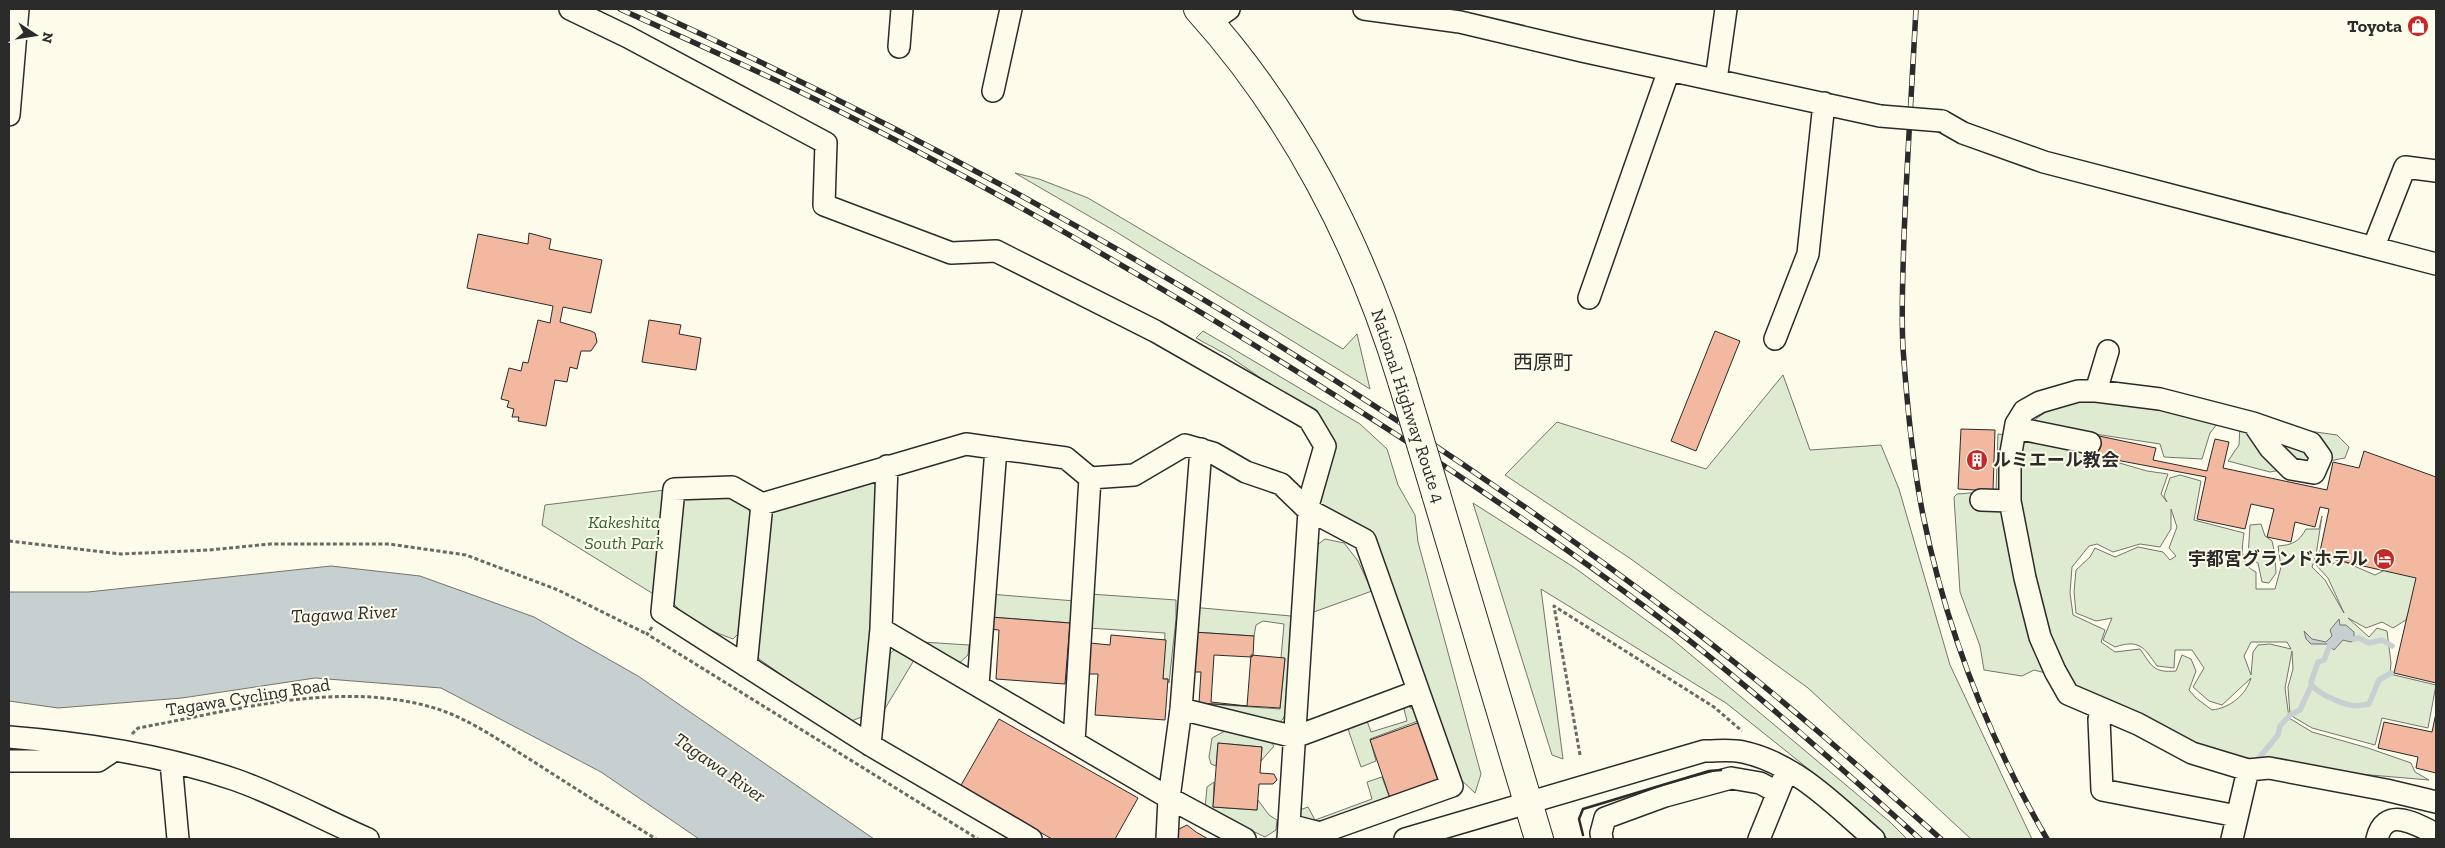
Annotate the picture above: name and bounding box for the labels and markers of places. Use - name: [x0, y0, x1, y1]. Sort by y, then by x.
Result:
- shop icon: Toyota: [2406, 14, 2430, 38]
- place label: Toyota: [2347, 15, 2402, 37]
- building icon: ルミエール教会: [1965, 448, 1989, 472]
- place label: ルミエール教会: [1993, 449, 2119, 471]
- hotel icon: 宇都宮グランドホテル: [2372, 547, 2396, 571]
- place label: 宇都宮グランドホテル: [2188, 548, 2368, 570]

